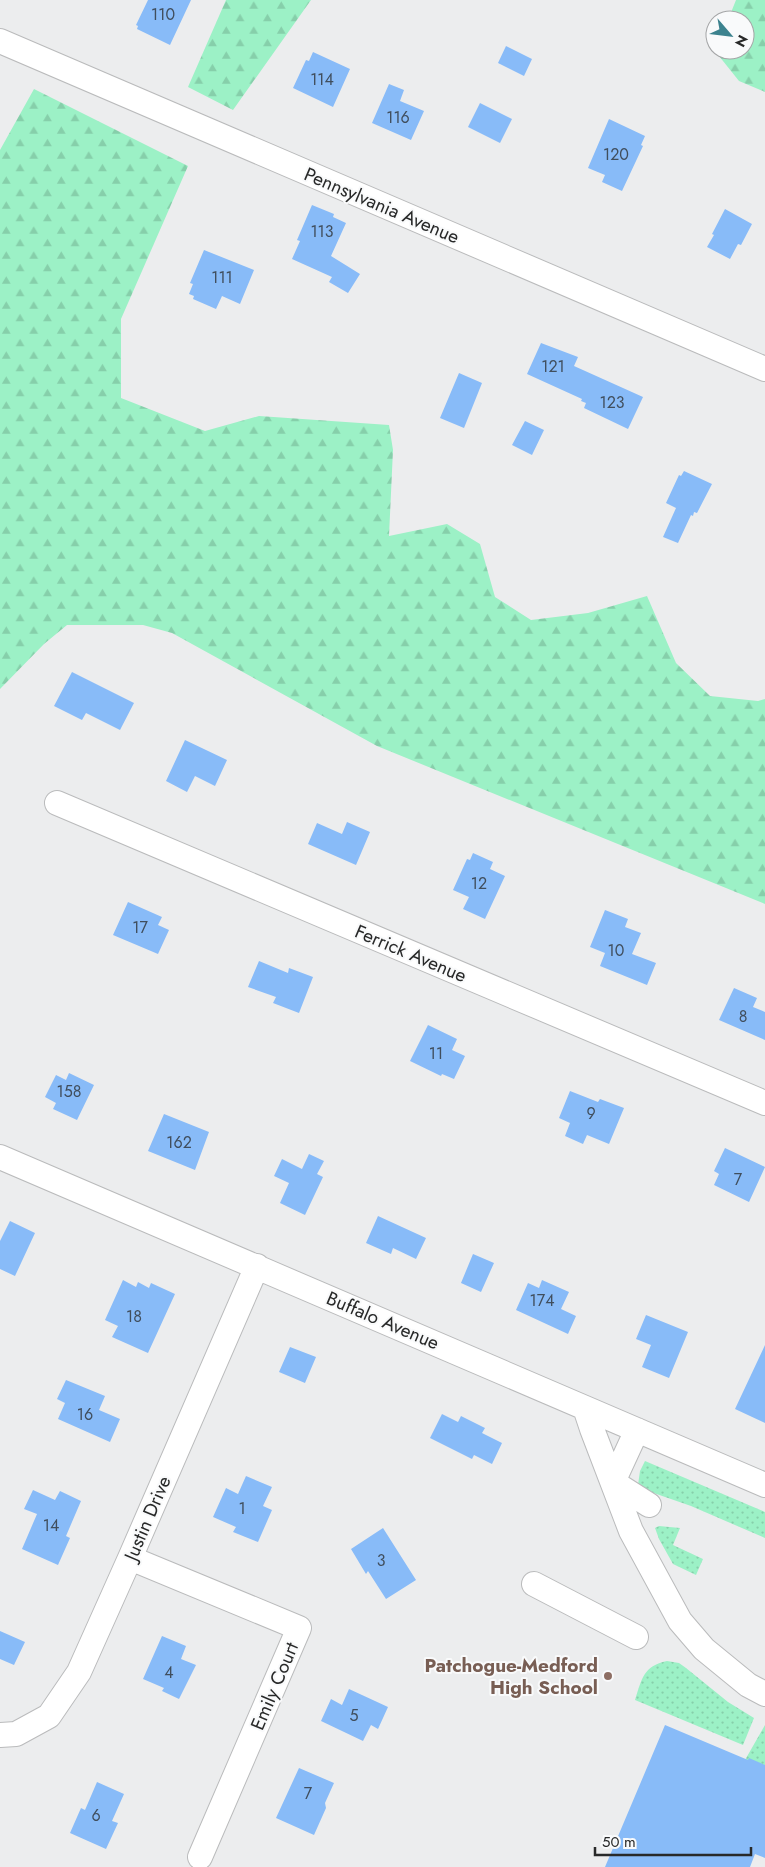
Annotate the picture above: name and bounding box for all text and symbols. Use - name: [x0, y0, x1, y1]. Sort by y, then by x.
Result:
- house number: 110: [151, 3, 175, 26]
- north arrow: [705, 10, 755, 60]
- text: N: [730, 31, 753, 51]
- house number: 114: [310, 68, 334, 91]
- house number: 116: [386, 106, 410, 129]
- house number: 120: [603, 143, 629, 166]
- street label: Pennsylvania Avenue: [300, 161, 464, 250]
- house number: 113: [310, 220, 334, 243]
- house number: 111: [211, 266, 233, 289]
- house number: 121: [541, 355, 565, 378]
- house number: 123: [599, 391, 625, 414]
- house number: 12: [471, 872, 487, 895]
- house number: 17: [132, 916, 148, 939]
- street label: Ferrick Avenue: [351, 918, 471, 989]
- house number: 10: [608, 939, 624, 962]
- house number: 8: [739, 1005, 747, 1028]
- house number: 11: [429, 1042, 443, 1065]
- house number: 158: [57, 1080, 81, 1103]
- house number: 9: [586, 1102, 596, 1125]
- house number: 162: [166, 1131, 192, 1154]
- house number: 7: [734, 1168, 743, 1191]
- street label: Buffalo Avenue: [322, 1285, 444, 1356]
- house number: 174: [530, 1289, 554, 1312]
- house number: 18: [126, 1305, 142, 1328]
- house number: 16: [77, 1403, 93, 1426]
- street label: Justin Drive: [116, 1471, 177, 1567]
- house number: 1: [238, 1497, 246, 1520]
- house number: 14: [43, 1514, 59, 1537]
- house number: 3: [377, 1549, 386, 1572]
- street label: Emily Court: [244, 1638, 305, 1734]
- place label: Patchogue-Medford High School: [425, 1652, 598, 1701]
- house number: 4: [164, 1661, 174, 1684]
- marker: Patchogue-Medford High School: [602, 1670, 614, 1682]
- house number: 5: [349, 1704, 359, 1727]
- house number: 7: [304, 1782, 313, 1805]
- house number: 6: [91, 1804, 101, 1827]
- scale bar: [595, 1824, 751, 1856]
- text: 50 m: [602, 1831, 636, 1853]

